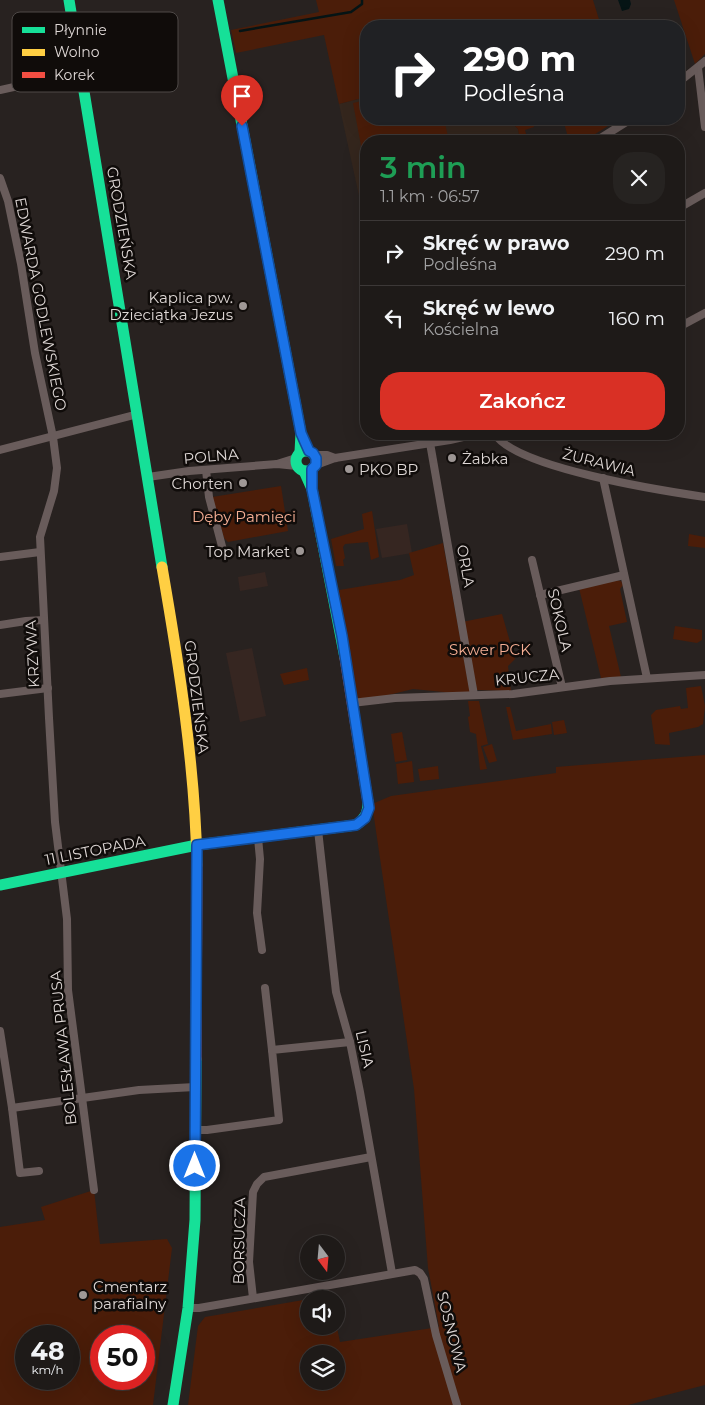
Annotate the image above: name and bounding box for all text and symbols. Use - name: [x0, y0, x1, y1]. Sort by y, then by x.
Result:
- legend: [12, 12, 178, 92]
- text: Płynnie: [54, 21, 107, 39]
- text: 290 m: [463, 37, 576, 80]
- icon: right: [380, 40, 445, 105]
- text: Wolno: [54, 43, 100, 61]
- text: Korek: [54, 66, 95, 84]
- pin: [221, 75, 263, 126]
- text: Podleśna: [463, 80, 565, 107]
- icon: arrive: [228, 82, 256, 110]
- text: 3 min: [380, 149, 467, 186]
- button: close: [613, 152, 665, 204]
- street label: GRODZIEŃSKA: [103, 165, 141, 281]
- text: 1.1 km · 06:57: [380, 187, 480, 206]
- street label: EDWARDA GODLEWSKIEGO: [11, 196, 71, 412]
- text: Skręć w prawo: [423, 232, 569, 255]
- icon: right: [380, 239, 408, 267]
- text: 290 m: [605, 242, 665, 265]
- text: Podleśna: [423, 255, 497, 274]
- place label: Kaplica pw. Dzieciątka Jezus: [109, 288, 233, 324]
- text: Skręć w lewo: [423, 297, 555, 320]
- marker: Kaplica pw. Dzieciątka Jezus: [237, 300, 249, 312]
- icon: left: [380, 304, 408, 332]
- text: 160 m: [609, 307, 665, 330]
- text: Kościelna: [423, 320, 499, 339]
- button: Zakończ: [380, 372, 665, 430]
- street label: POLNA: [183, 444, 240, 468]
- street label: ŻURAWIA: [561, 444, 638, 480]
- place label: Żabka: [462, 449, 508, 468]
- marker: Żabka: [446, 452, 458, 464]
- place label: PKO BP: [359, 460, 418, 479]
- marker: PKO BP: [343, 463, 355, 475]
- place label: Chorten: [172, 474, 233, 493]
- marker: Chorten: [237, 477, 249, 489]
- park label: Dęby Pamięci: [192, 507, 296, 526]
- place label: Top Market: [206, 542, 290, 561]
- street label: ORLA: [453, 543, 479, 589]
- marker: Top Market: [294, 545, 306, 557]
- street label: SOKOLA: [544, 587, 577, 654]
- street label: KRZYWA: [21, 620, 43, 688]
- street label: GRODZIEŃSKA: [181, 639, 213, 755]
- park label: Skwer PCK: [449, 640, 531, 659]
- street label: KRUCZA: [494, 664, 560, 690]
- street label: 11 LISTOPADA: [43, 831, 147, 869]
- street label: BOLESŁAWA PRUSA: [45, 970, 81, 1126]
- street label: LISIA: [351, 1028, 379, 1070]
- position arrow: [168, 1139, 220, 1191]
- street label: BORSUCZA: [229, 1197, 249, 1285]
- north arrow: [300, 1235, 345, 1280]
- map controls: [300, 1235, 345, 1390]
- place label: Cmentarz parafialny: [93, 1277, 167, 1313]
- marker: Cmentarz parafialny: [77, 1289, 89, 1301]
- button: sound: [300, 1290, 345, 1335]
- street label: SOSNOWA: [433, 1290, 471, 1374]
- speed limit sign: 50: [90, 1325, 155, 1390]
- text: 48: [31, 1336, 64, 1366]
- button: layers: [300, 1345, 345, 1390]
- text: km/h: [31, 1362, 64, 1377]

